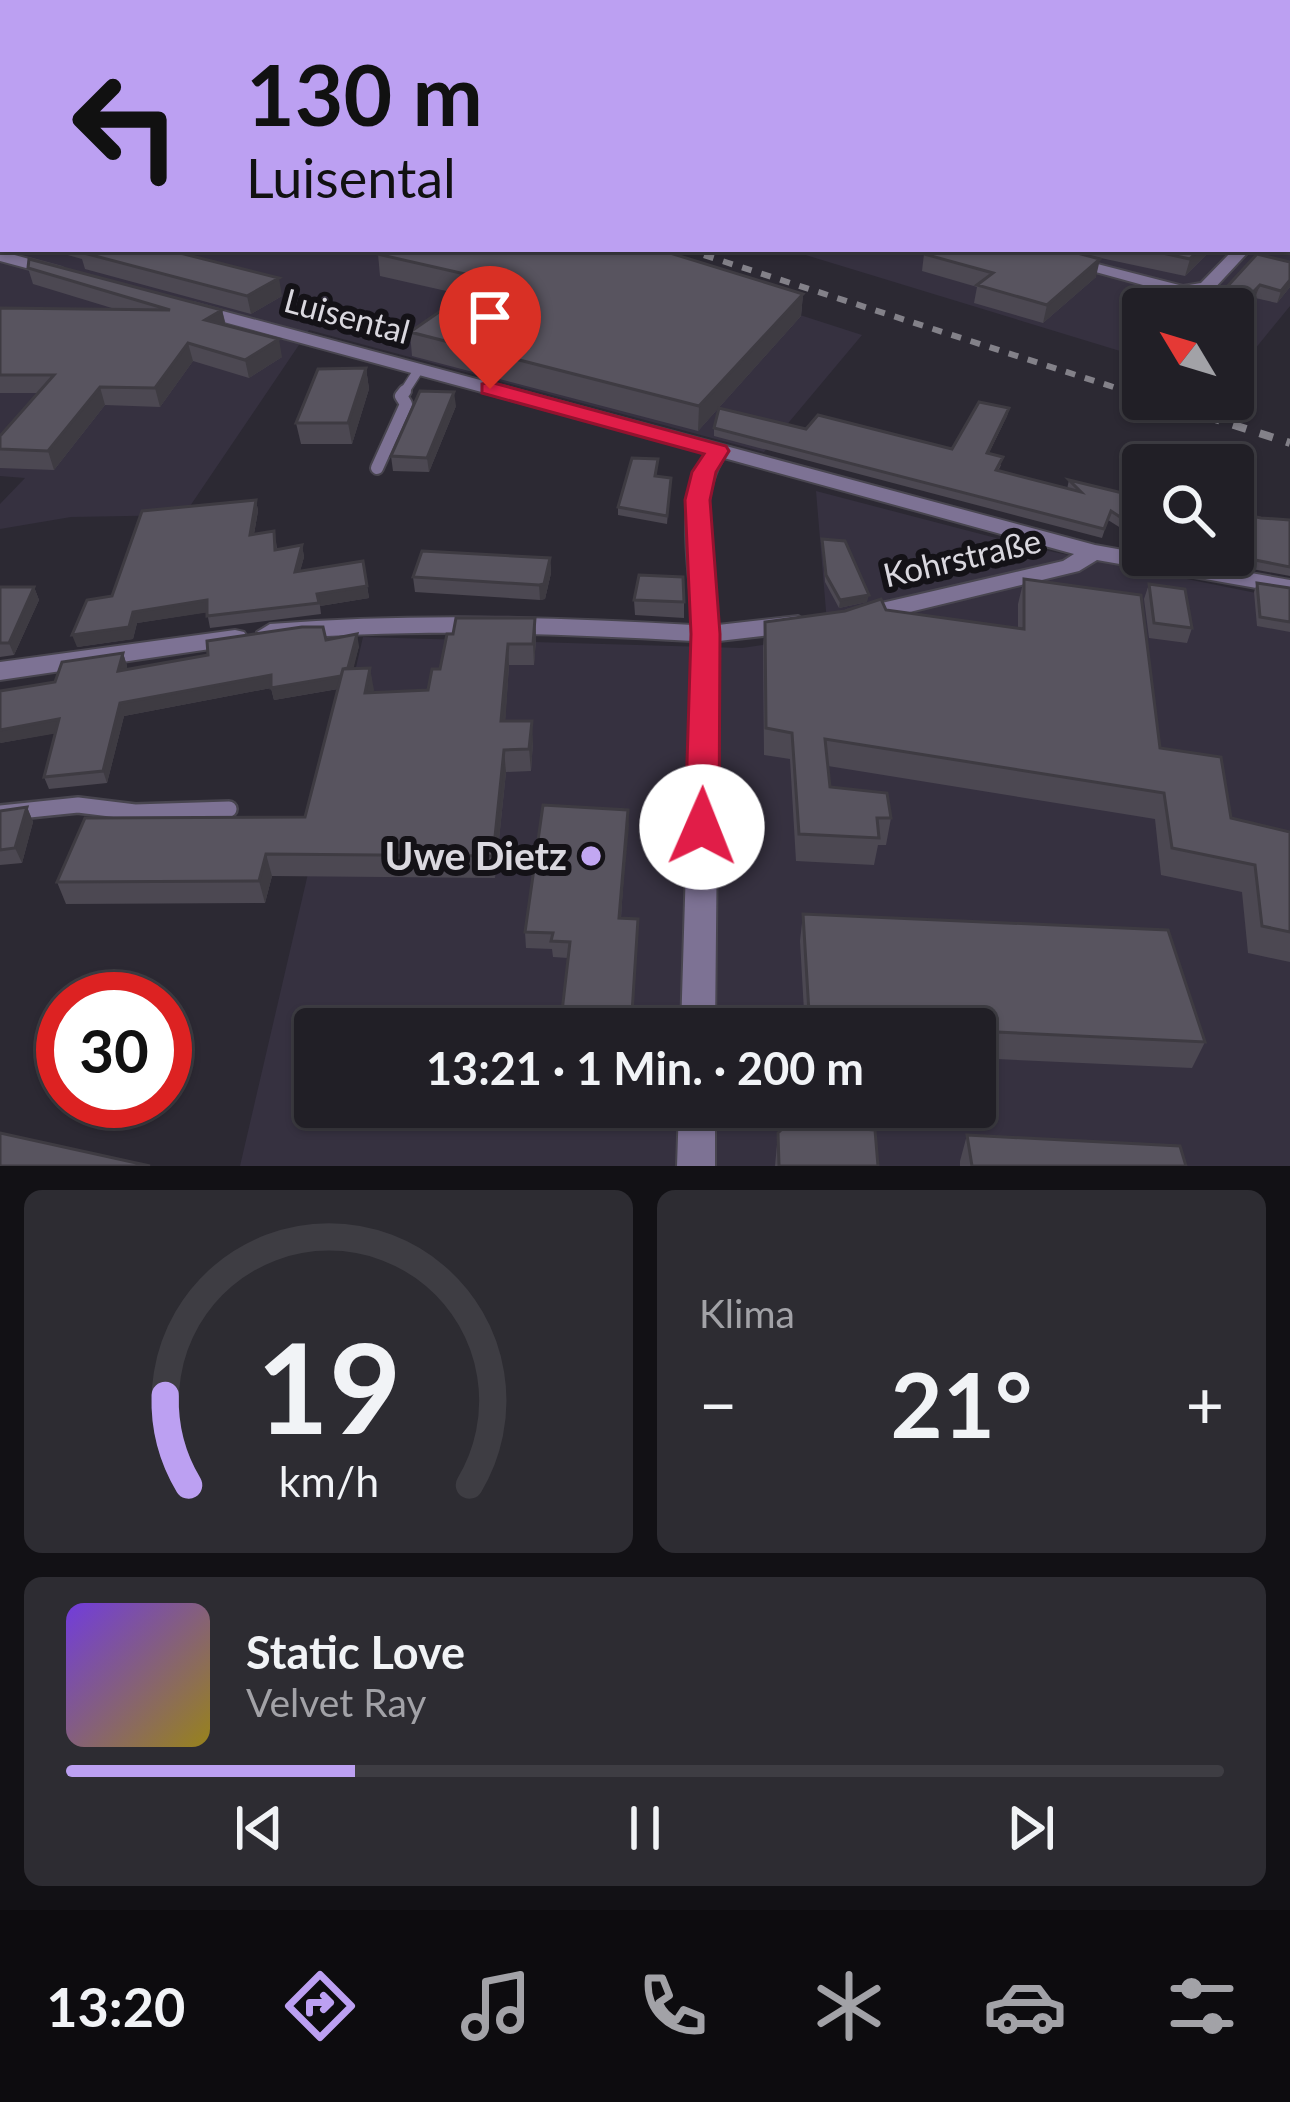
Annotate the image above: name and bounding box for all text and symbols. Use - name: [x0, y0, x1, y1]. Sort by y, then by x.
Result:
- text: 130 m: [246, 43, 483, 144]
- icon: left: [48, 48, 204, 204]
- text: Luisental: [246, 145, 456, 210]
- pin: [439, 266, 541, 389]
- street label: Luisental: [280, 279, 414, 351]
- icon: arrive: [457, 284, 523, 350]
- north arrow: [1122, 288, 1254, 420]
- map controls: [1122, 288, 1254, 576]
- button: search: [1122, 444, 1254, 576]
- street label: Kohrstraße: [879, 519, 1044, 595]
- position arrow: [639, 764, 765, 890]
- place label: Uwe Dietz: [385, 832, 567, 878]
- marker: Uwe Dietz: [578, 843, 604, 869]
- speed limit sign: 30: [36, 972, 192, 1128]
- text: 13:21 · 1 Min. · 200 m: [426, 1041, 864, 1095]
- text: Klima: [699, 1290, 795, 1336]
- text: 19: [256, 1311, 401, 1461]
- text: 21°: [891, 1349, 1032, 1457]
- text: −: [699, 1364, 737, 1443]
- text: +: [1186, 1364, 1224, 1443]
- text: km/h: [278, 1454, 379, 1505]
- text: Static Love: [246, 1625, 465, 1679]
- text: Velvet Ray: [246, 1679, 426, 1725]
- icon: previous: [226, 1795, 292, 1861]
- icon: pause: [612, 1795, 678, 1861]
- icon: next: [998, 1795, 1064, 1861]
- icon: directions: [278, 1964, 362, 2048]
- icon: music: [454, 1964, 538, 2048]
- icon: phone: [631, 1964, 715, 2048]
- icon: climate: [807, 1964, 891, 2048]
- icon: car: [983, 1964, 1067, 2048]
- icon: filters: [1160, 1964, 1244, 2048]
- text: 13:20: [46, 1974, 185, 2039]

